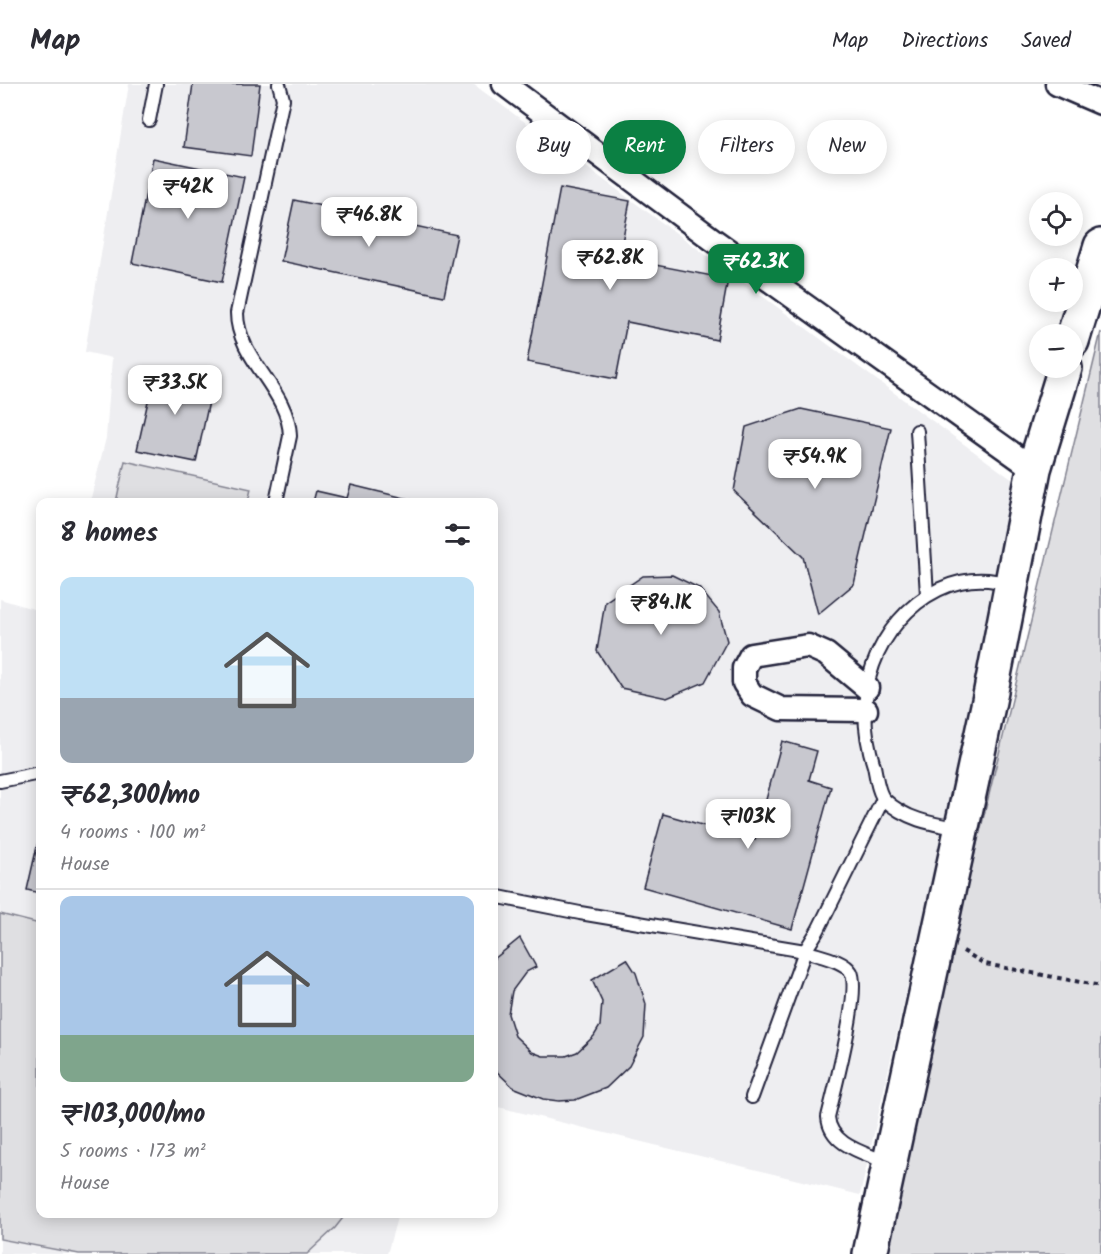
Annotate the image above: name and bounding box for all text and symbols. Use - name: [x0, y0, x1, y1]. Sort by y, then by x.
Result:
- text: Map: [30, 19, 81, 64]
- text: Map: [832, 25, 868, 58]
- text: Directions: [901, 25, 988, 58]
- text: Saved: [1021, 25, 1071, 58]
- chip: Buy: [516, 120, 591, 174]
- chip: Rent: [603, 120, 686, 174]
- chip: Filters: [698, 120, 795, 174]
- chip: New: [807, 120, 887, 174]
- pin: ₹42K: [152, 169, 224, 220]
- text: ₹42K: [162, 172, 214, 204]
- map controls: [1029, 192, 1083, 378]
- button: locate: [1029, 192, 1083, 246]
- pin: ₹46.8K: [320, 197, 418, 248]
- text: ₹46.8K: [335, 200, 403, 232]
- pin: ₹62.8K: [561, 240, 659, 291]
- text: ₹62.8K: [576, 243, 644, 275]
- pin: ₹62.3K: [707, 244, 805, 295]
- text: ₹62.3K: [722, 247, 790, 279]
- button: +: [1029, 258, 1083, 312]
- button: −: [1029, 324, 1083, 378]
- pin: ₹33.5K: [126, 365, 224, 416]
- text: ₹33.5K: [142, 368, 208, 400]
- pin: ₹54.9K: [766, 439, 864, 490]
- text: ₹54.9K: [782, 442, 848, 474]
- text: 8 homes: [60, 513, 158, 555]
- icon: filters: [441, 518, 474, 551]
- pin: ₹84.1K: [612, 585, 710, 636]
- text: ₹84.1K: [630, 588, 692, 620]
- icon: home: [213, 616, 321, 724]
- text: ₹62,300/mo: [60, 775, 200, 817]
- pin: ₹103K: [706, 799, 790, 850]
- text: ₹103K: [720, 802, 776, 834]
- text: 4 rooms · 100 m²: [60, 817, 205, 849]
- text: House: [60, 849, 110, 881]
- icon: home: [213, 935, 321, 1043]
- text: ₹103,000/mo: [60, 1094, 205, 1136]
- text: 5 rooms · 173 m²: [60, 1136, 206, 1168]
- text: House: [60, 1168, 110, 1200]

